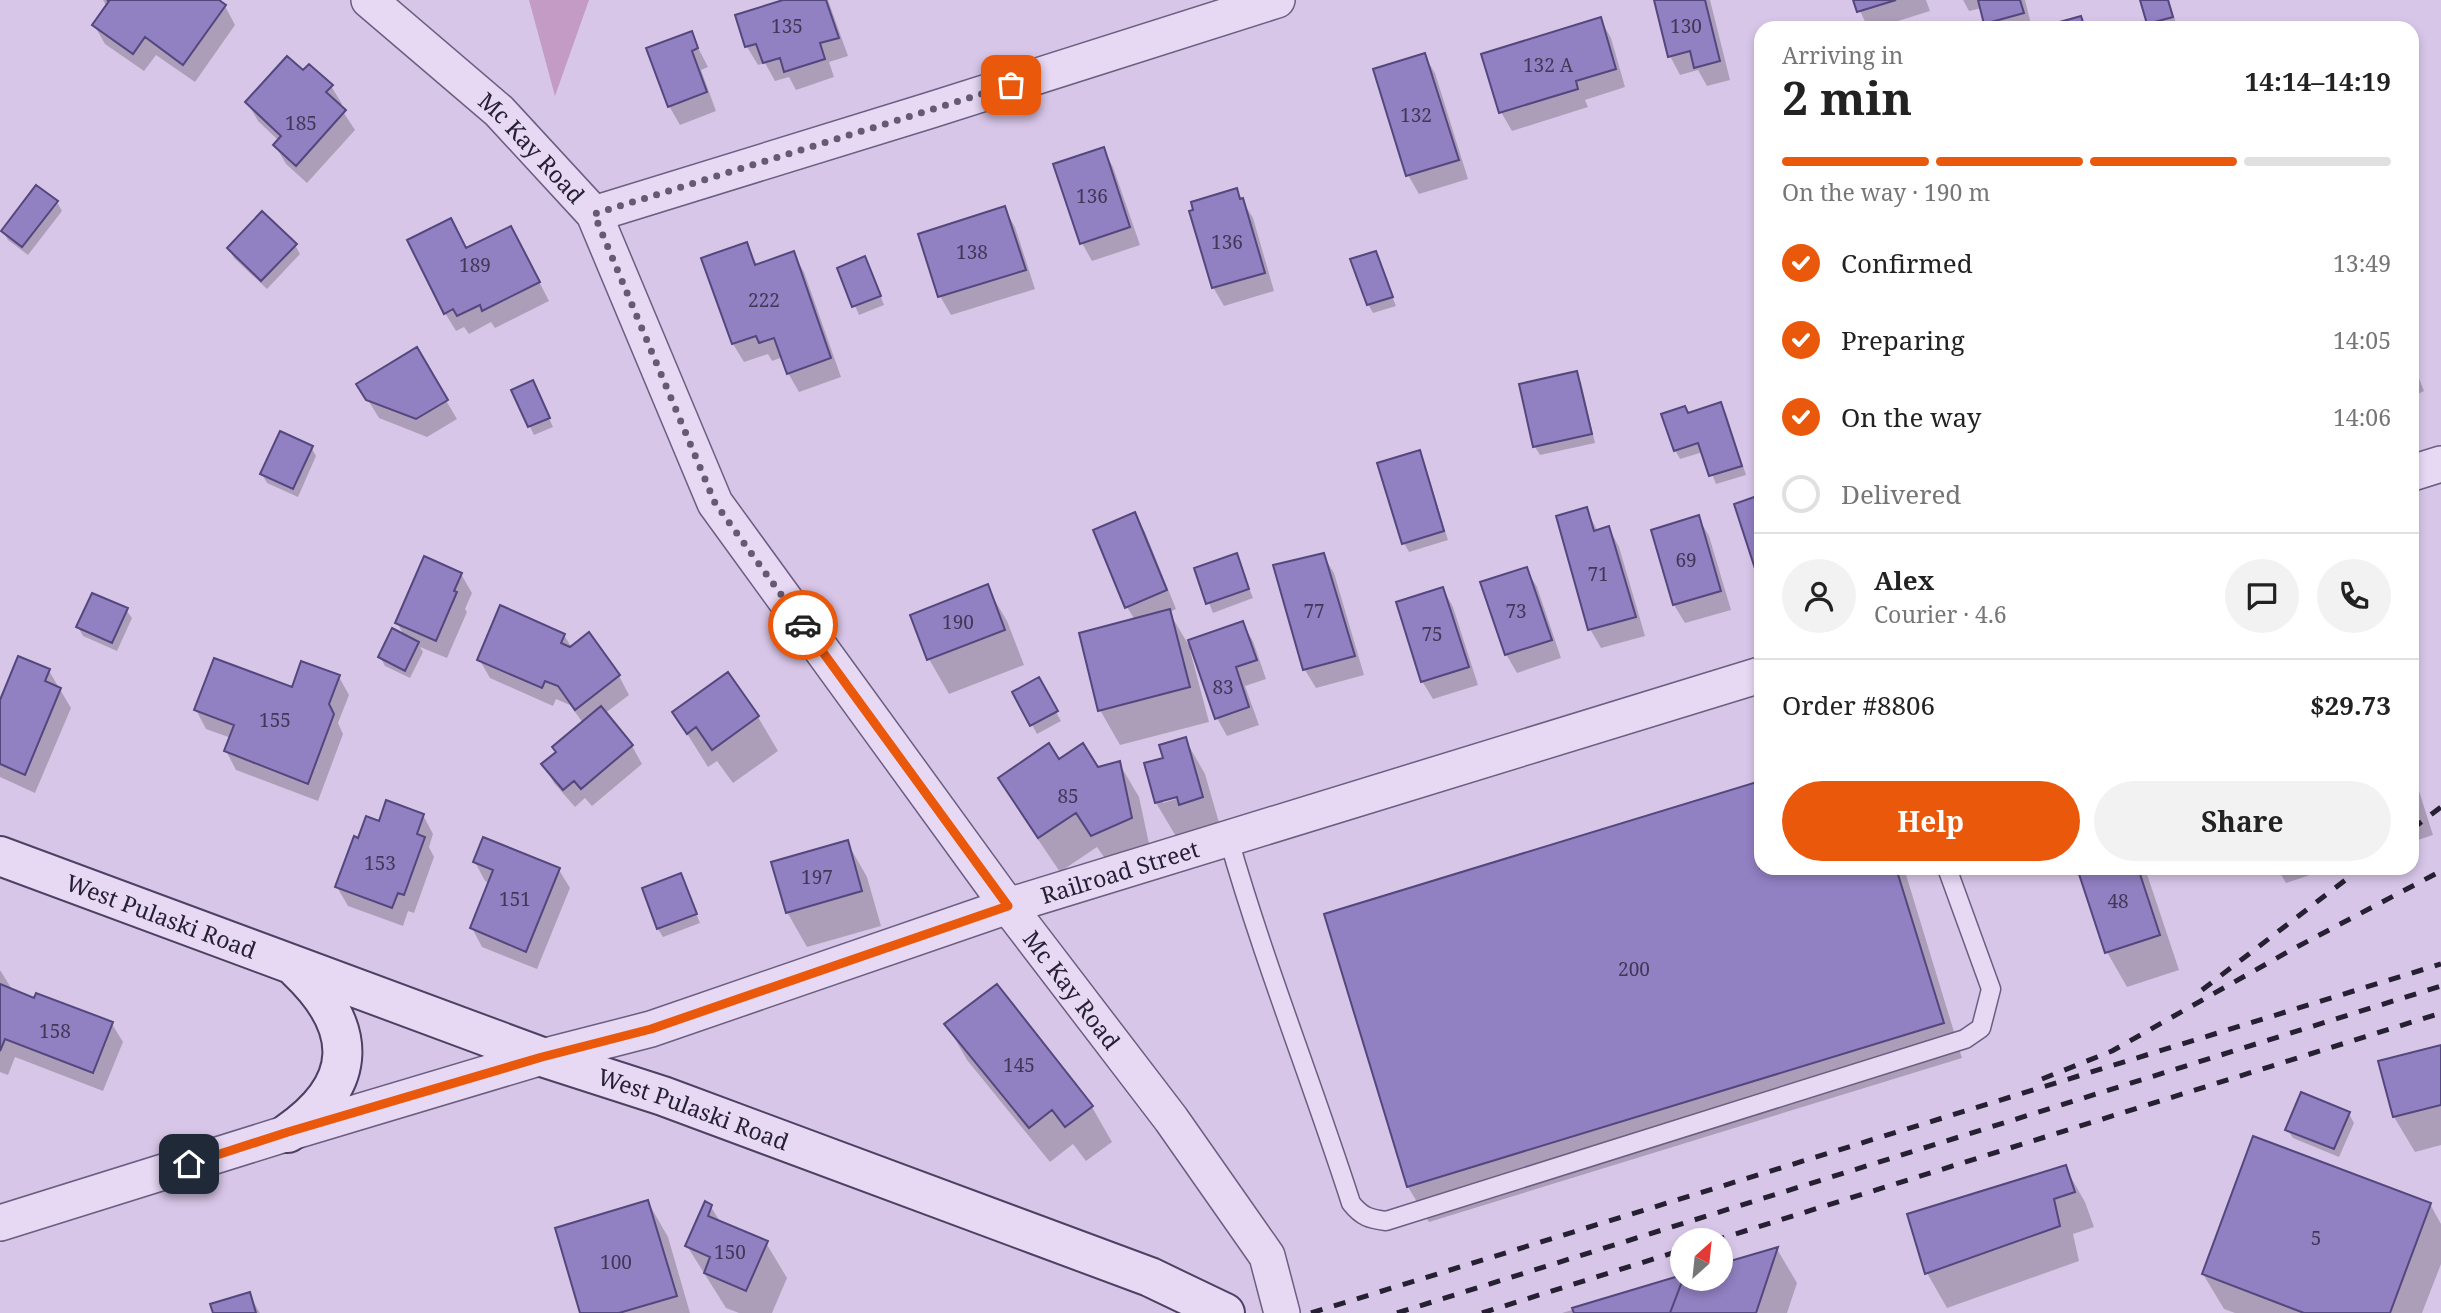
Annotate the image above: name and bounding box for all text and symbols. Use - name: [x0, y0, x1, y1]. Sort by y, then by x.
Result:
- house number: 135: [771, 13, 803, 39]
- house number: 130: [1670, 13, 1702, 39]
- text: Arriving in: [1782, 39, 1903, 71]
- house number: 132 A: [1523, 52, 1574, 78]
- pin: [981, 55, 1041, 115]
- text: 14:14–14:19: [2245, 63, 2391, 99]
- icon: bag: [992, 66, 1030, 104]
- text: 2 min: [1782, 66, 1912, 128]
- street label: Mc Kay Road: [472, 85, 592, 210]
- house number: 132: [1400, 102, 1432, 128]
- house number: 185: [285, 110, 317, 136]
- text: On the way · 190 m: [1782, 176, 1990, 208]
- house number: 136: [1076, 183, 1108, 209]
- house number: 136: [1211, 229, 1243, 255]
- house number: 138: [956, 239, 988, 265]
- icon: check: [1782, 244, 1820, 282]
- text: Confirmed: [1841, 245, 1973, 281]
- text: 13:49: [2333, 247, 2391, 279]
- house number: 189: [459, 252, 491, 278]
- house number: 222: [748, 287, 780, 313]
- icon: check: [1782, 321, 1820, 359]
- text: Preparing: [1841, 322, 1965, 358]
- text: 14:05: [2333, 324, 2391, 356]
- icon: check: [1782, 398, 1820, 436]
- text: On the way: [1841, 399, 1981, 435]
- text: 14:06: [2333, 401, 2391, 433]
- text: Delivered: [1841, 476, 1961, 512]
- house number: 69: [1675, 547, 1697, 573]
- button: person: [1782, 559, 1856, 633]
- button: chat: [2225, 559, 2299, 633]
- button: phone: [2317, 559, 2391, 633]
- house number: 71: [1587, 561, 1609, 587]
- text: Alex: [1874, 562, 1934, 598]
- courier: [768, 590, 838, 660]
- house number: 77: [1303, 598, 1325, 624]
- house number: 73: [1505, 598, 1527, 624]
- text: Courier · 4.6: [1874, 598, 2007, 630]
- icon: car: [784, 606, 822, 644]
- house number: 190: [942, 609, 974, 635]
- house number: 75: [1421, 621, 1443, 647]
- house number: 83: [1212, 674, 1234, 700]
- text: Order #8806: [1782, 687, 1935, 723]
- text: $29.73: [2310, 687, 2391, 723]
- house number: 155: [259, 707, 291, 733]
- button: Help: [1782, 781, 2080, 861]
- button: Share: [2094, 781, 2391, 861]
- house number: 85: [1057, 783, 1079, 809]
- street label: Railroad Street: [1037, 832, 1203, 911]
- house number: 153: [364, 850, 396, 876]
- house number: 197: [801, 864, 833, 890]
- street label: West Pulaski Road: [62, 866, 261, 966]
- house number: 151: [499, 886, 531, 912]
- house number: 48: [2107, 888, 2129, 914]
- street label: Mc Kay Road: [1016, 924, 1128, 1056]
- house number: 200: [1618, 956, 1650, 982]
- house number: 158: [39, 1018, 71, 1044]
- house number: 145: [1003, 1052, 1035, 1078]
- street label: West Pulaski Road: [594, 1060, 793, 1157]
- pin: [159, 1134, 219, 1194]
- icon: home: [170, 1145, 208, 1183]
- house number: 5: [2311, 1225, 2321, 1251]
- north arrow: [1670, 1228, 1732, 1292]
- map controls: [1670, 1228, 1733, 1291]
- house number: 150: [714, 1239, 746, 1265]
- house number: 100: [600, 1249, 632, 1275]

